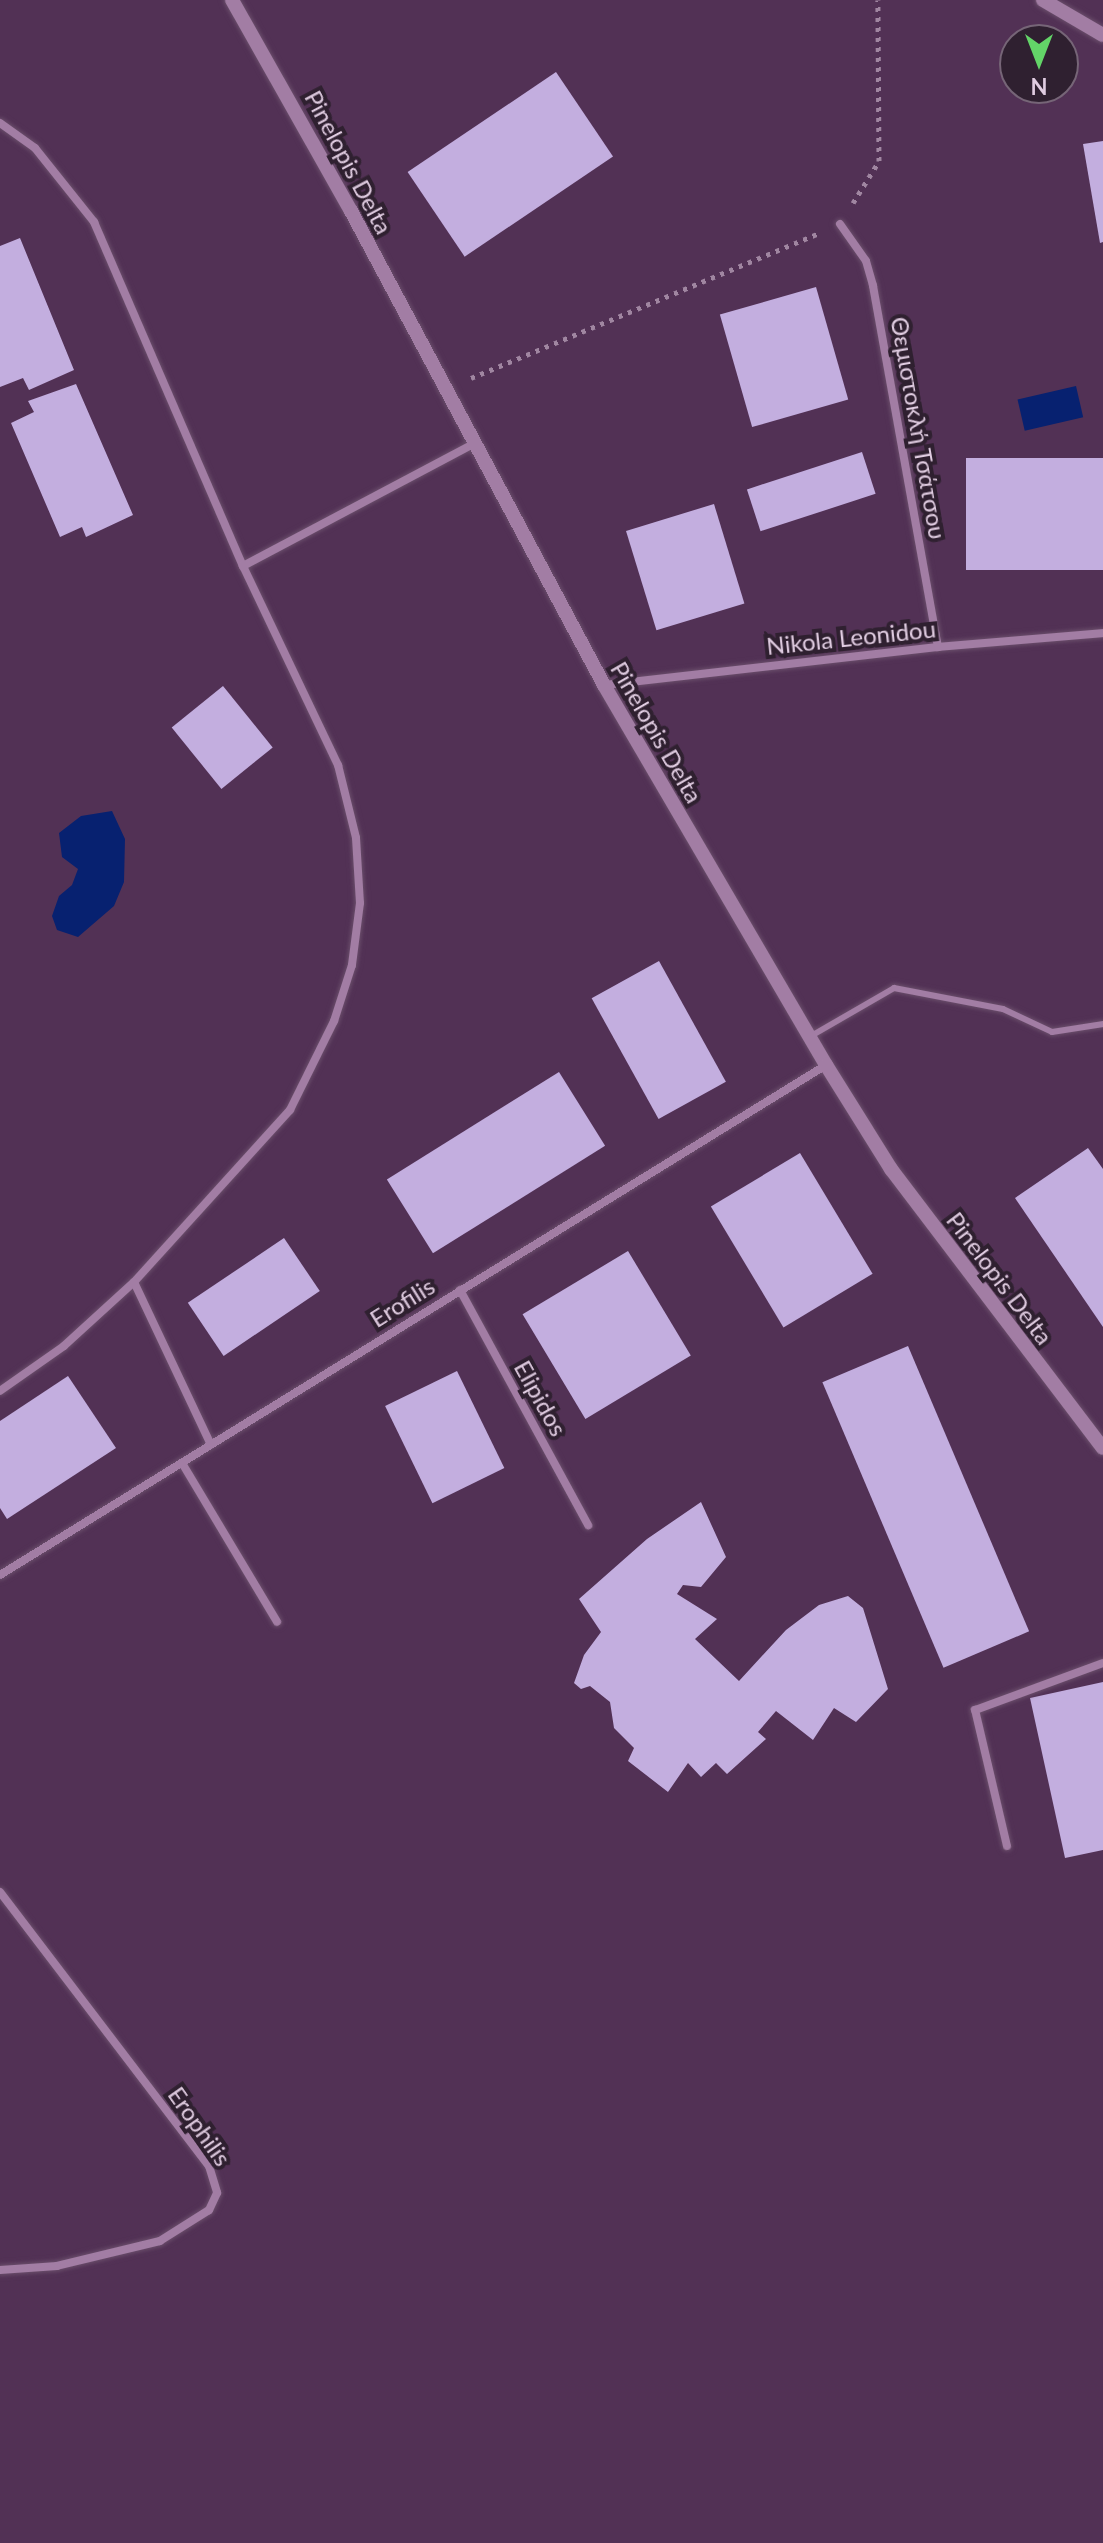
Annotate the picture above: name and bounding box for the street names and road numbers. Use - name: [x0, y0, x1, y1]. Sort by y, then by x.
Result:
- street label: Pinelopis Delta: [299, 85, 399, 239]
- street label: Θεμιστοκλή Τσάτσου: [885, 314, 953, 542]
- street label: Nikola Leonidou: [765, 614, 937, 660]
- street label: Pinelopis Delta: [605, 656, 709, 808]
- street label: Pinelopis Delta: [941, 1206, 1059, 1350]
- street label: Erofilis: [364, 1271, 440, 1333]
- street label: Elipidos: [509, 1355, 573, 1441]
- street label: Erophilis: [162, 2081, 238, 2171]

